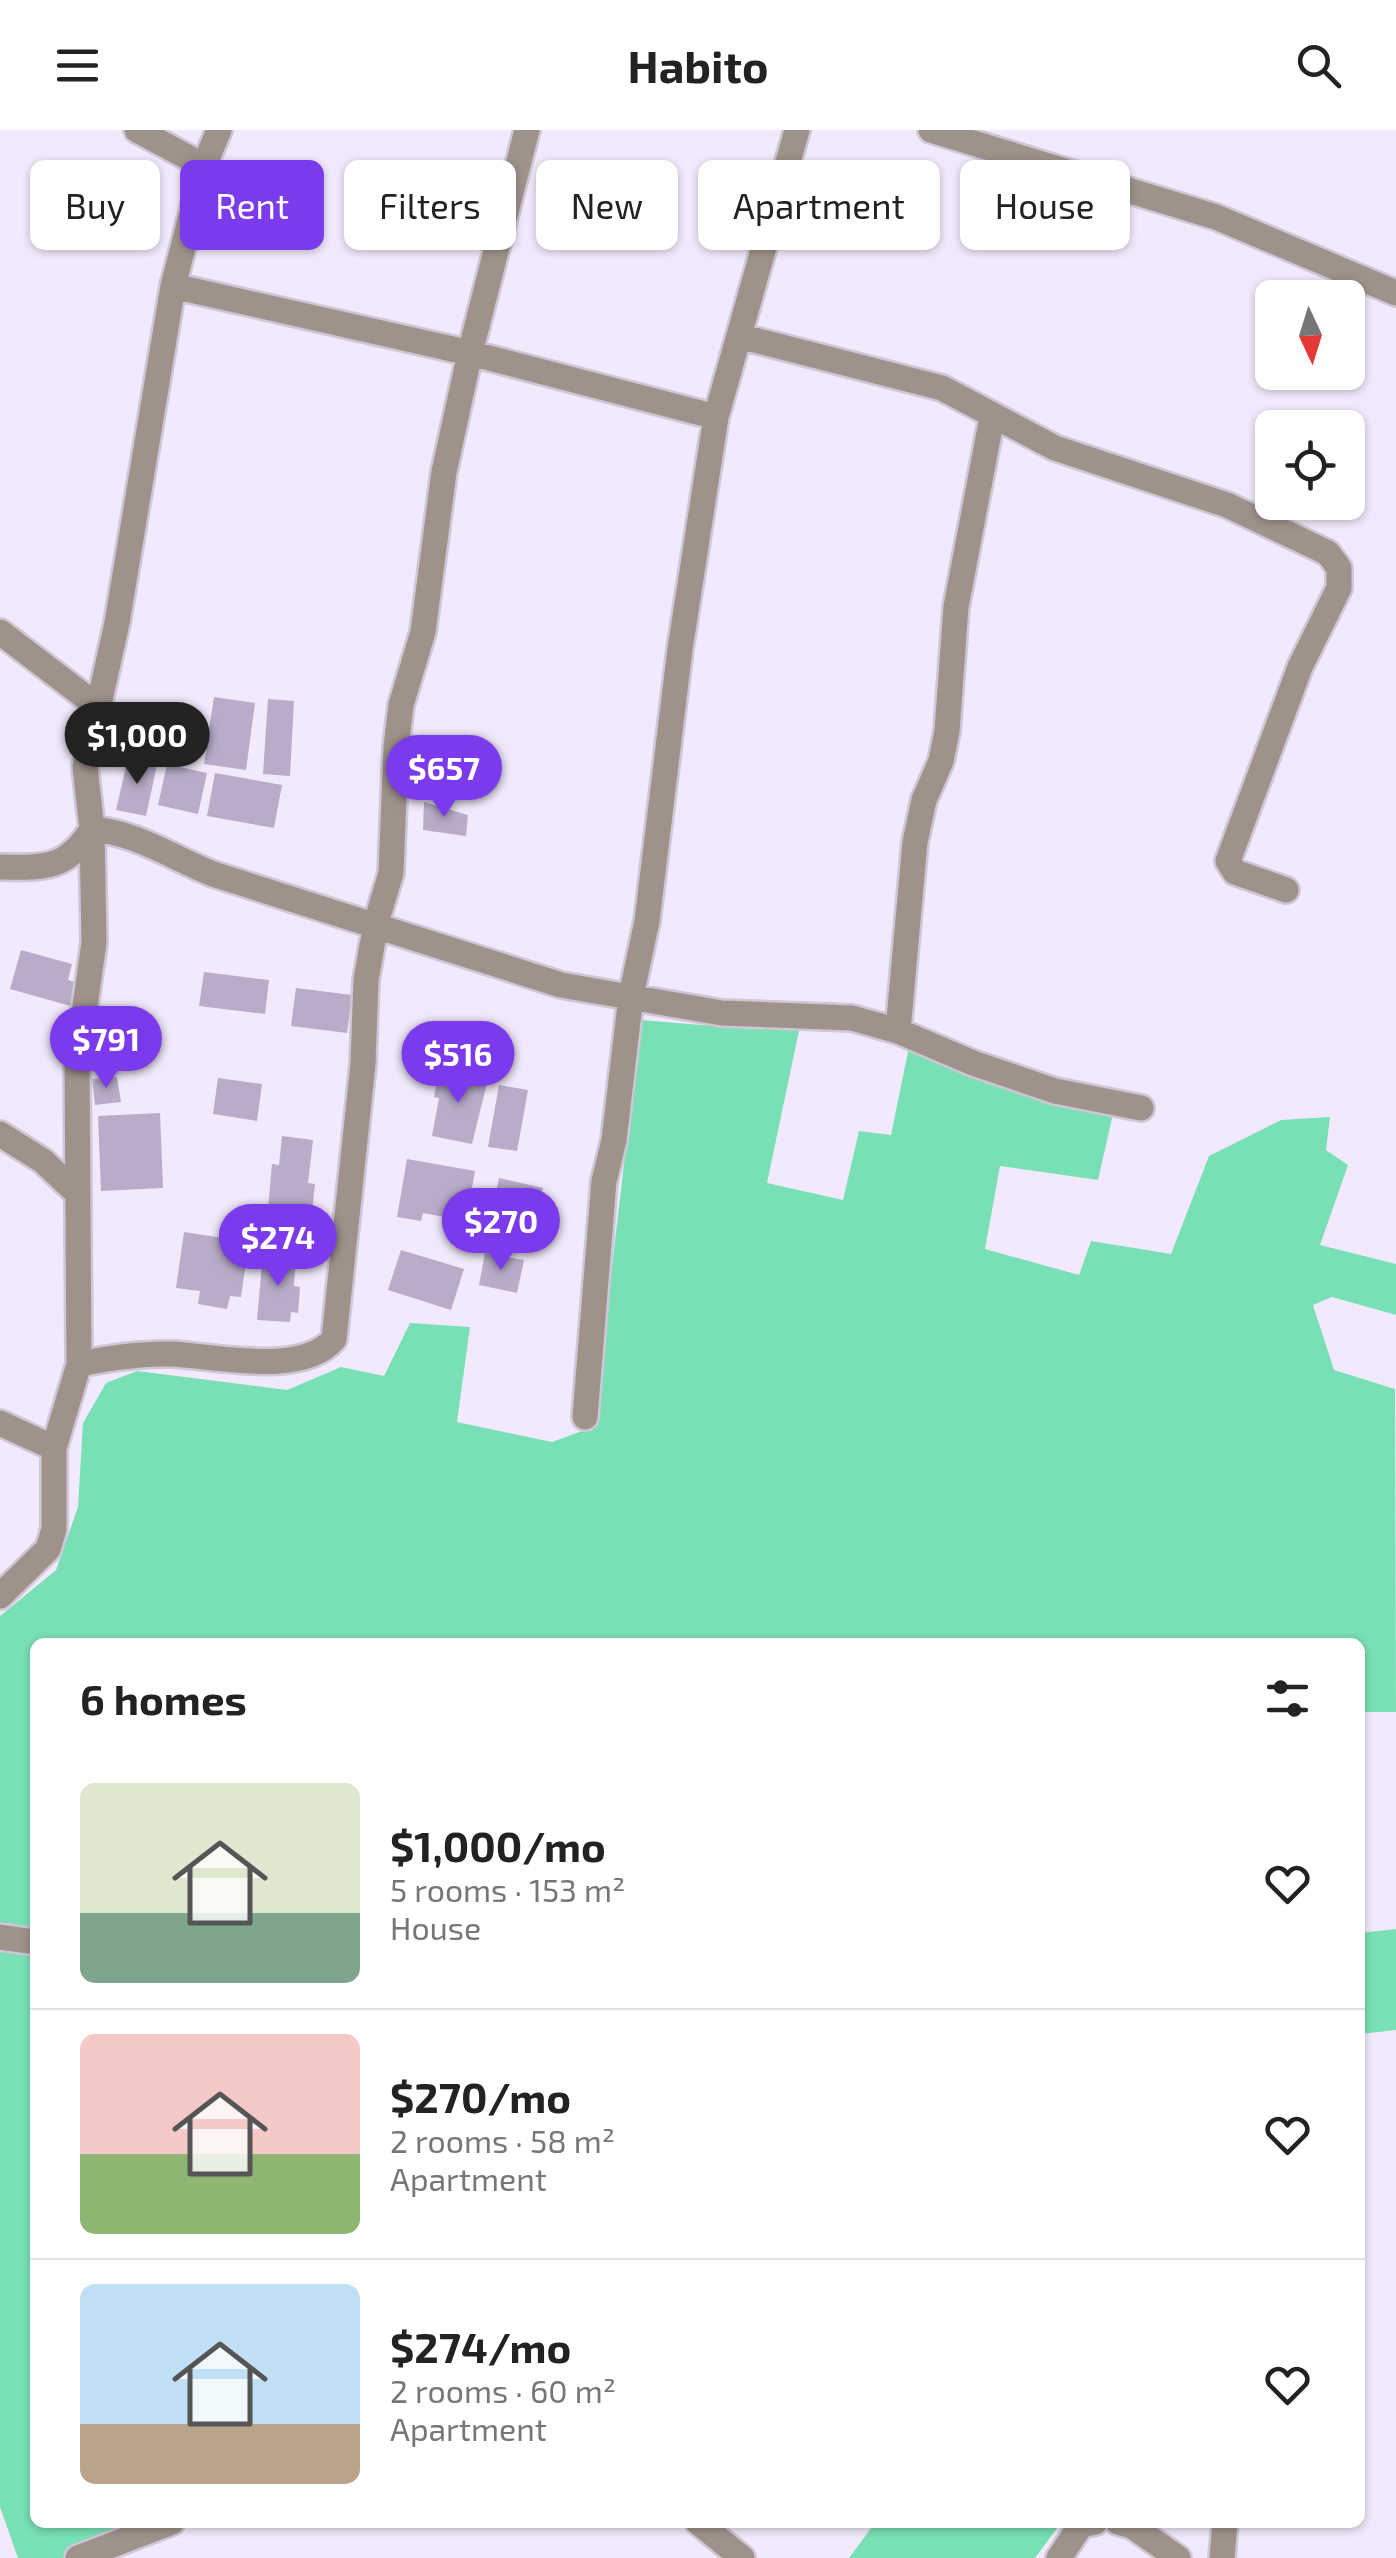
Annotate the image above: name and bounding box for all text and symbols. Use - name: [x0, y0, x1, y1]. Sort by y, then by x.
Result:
- icon: menu: [50, 38, 105, 93]
- text: Habito: [628, 38, 768, 92]
- icon: search: [1291, 38, 1346, 93]
- chip: Buy: [30, 160, 160, 250]
- chip: Rent: [180, 160, 324, 250]
- chip: Filters: [344, 160, 516, 250]
- chip: New: [536, 160, 678, 250]
- chip: Apartment: [698, 160, 940, 250]
- chip: House: [960, 160, 1130, 250]
- north arrow: [1255, 280, 1365, 390]
- map controls: [1255, 280, 1365, 520]
- button: locate: [1255, 410, 1365, 520]
- pin: $1,000: [56, 702, 218, 787]
- text: $1,000: [87, 715, 187, 753]
- pin: $657: [385, 735, 503, 820]
- text: $657: [408, 748, 480, 786]
- pin: $791: [47, 1006, 165, 1091]
- text: $791: [72, 1019, 140, 1057]
- pin: $516: [399, 1021, 517, 1106]
- text: $516: [424, 1034, 492, 1072]
- pin: $270: [442, 1188, 560, 1273]
- text: $270: [464, 1201, 538, 1239]
- pin: $274: [219, 1204, 337, 1289]
- text: $274: [241, 1217, 315, 1255]
- icon: filters: [1260, 1671, 1315, 1726]
- text: 6 homes: [80, 1673, 247, 1723]
- text: $1,000/mo: [390, 1820, 606, 1870]
- icon: home: [160, 1823, 280, 1943]
- icon: heart: [1260, 1856, 1315, 1911]
- text: 5 rooms · 153 m²: [390, 1870, 625, 1908]
- text: House: [390, 1908, 481, 1946]
- text: $270/mo: [390, 2071, 571, 2121]
- icon: home: [160, 2074, 280, 2194]
- icon: heart: [1260, 2107, 1315, 2162]
- text: 2 rooms · 58 m²: [390, 2121, 615, 2159]
- text: Apartment: [390, 2159, 547, 2197]
- text: $274/mo: [390, 2321, 571, 2371]
- icon: home: [160, 2324, 280, 2444]
- icon: heart: [1260, 2357, 1315, 2412]
- text: 2 rooms · 60 m²: [390, 2371, 616, 2409]
- text: Apartment: [390, 2409, 547, 2447]

